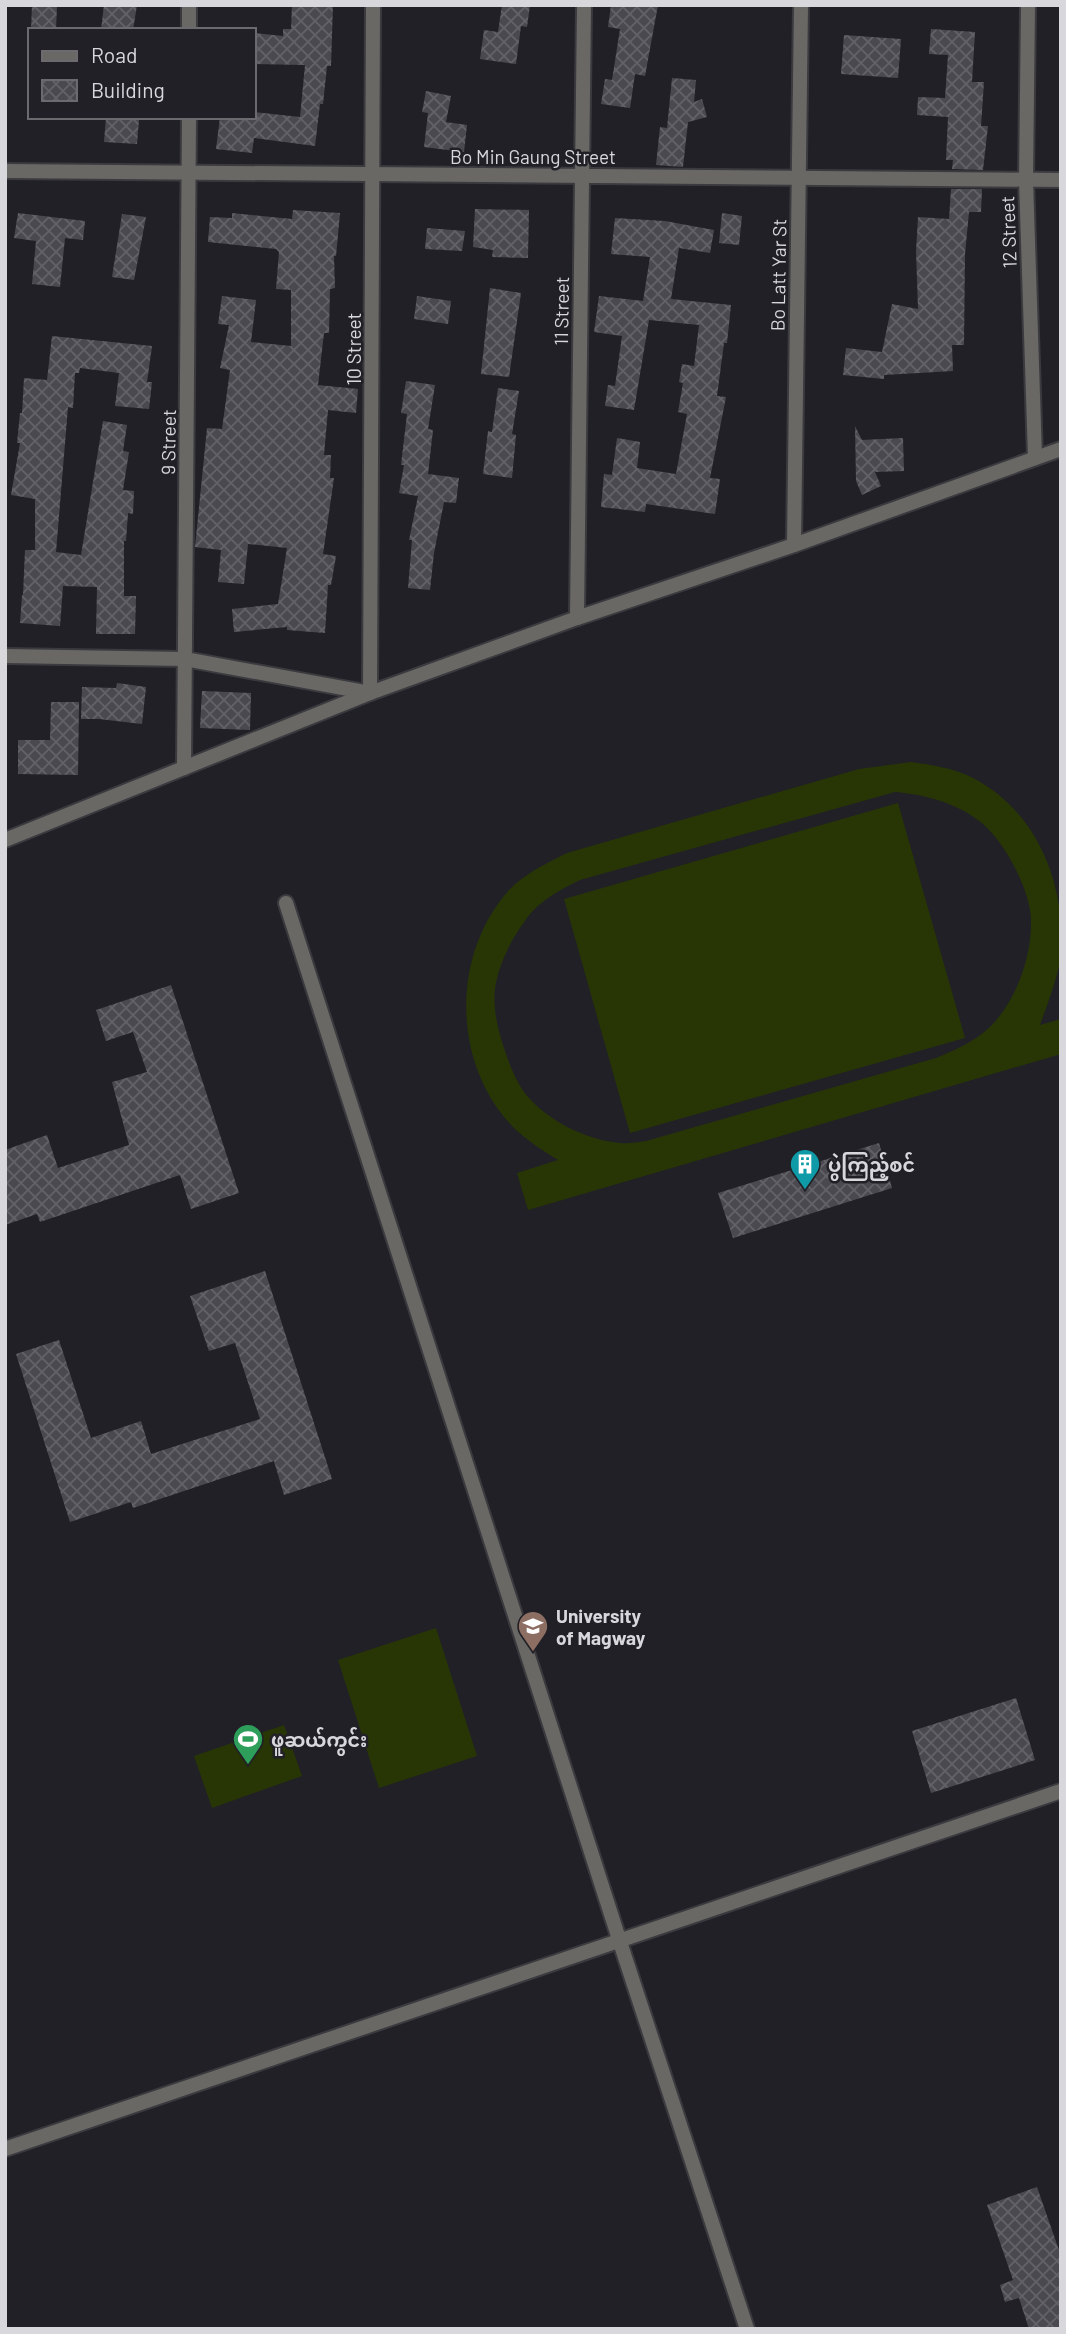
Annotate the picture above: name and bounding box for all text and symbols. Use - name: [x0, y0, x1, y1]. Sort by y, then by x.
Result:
- legend: [28, 28, 256, 119]
- text: Road: [91, 42, 137, 67]
- text: Building: [91, 77, 165, 102]
- street label: Bo Min Gaung Street: [450, 145, 616, 168]
- street label: 12 Street: [995, 195, 1021, 269]
- street label: Bo Latt Yar St: [766, 219, 790, 331]
- street label: 11 Street: [549, 276, 573, 346]
- street label: 10 Street: [342, 312, 365, 386]
- street label: 9 Street: [156, 409, 180, 475]
- building icon: ပွဲကြည့်စင်: [788, 1147, 822, 1191]
- place label: ပွဲကြည့်စင်: [828, 1152, 915, 1181]
- place label: University of Magway: [556, 1604, 646, 1649]
- school or university icon: University of Magway: [516, 1609, 550, 1653]
- sports icon: ဖူဆယ်ကွင်း: [231, 1722, 265, 1766]
- place label: ဖူဆယ်ကွင်း: [271, 1727, 367, 1756]

